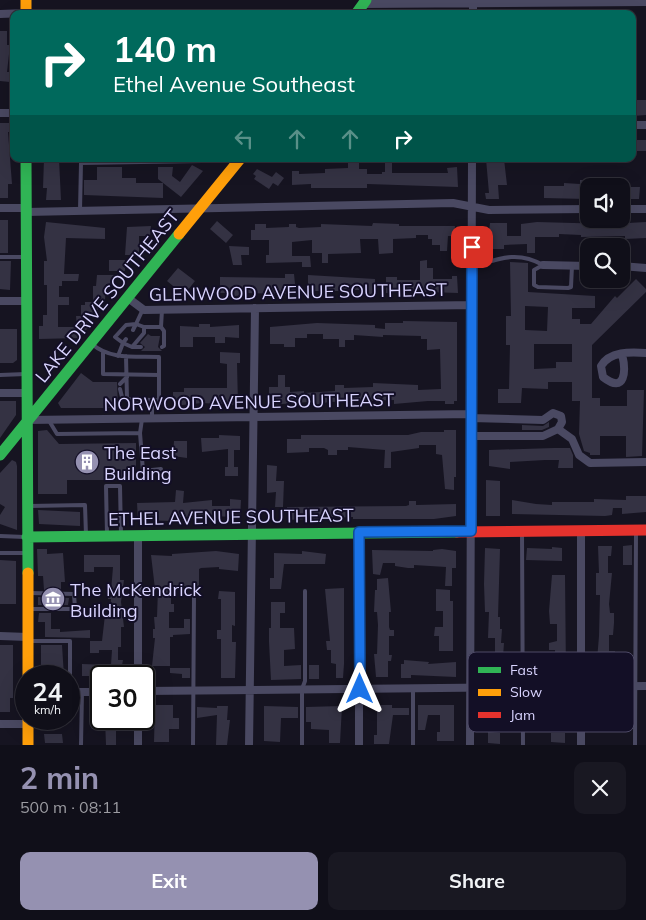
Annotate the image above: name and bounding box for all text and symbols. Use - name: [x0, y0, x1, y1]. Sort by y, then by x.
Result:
- text: 140 m: [113, 27, 217, 71]
- icon: right: [30, 30, 95, 95]
- text: Ethel Avenue Southeast: [113, 70, 355, 98]
- icon: left: [230, 125, 258, 153]
- icon: ahead: [283, 125, 311, 153]
- icon: ahead: [336, 125, 364, 153]
- icon: right: [389, 125, 417, 153]
- map controls: [580, 178, 630, 288]
- button: sound: [580, 178, 630, 228]
- street label: LAKE DRIVE SOUTHEAST: [30, 205, 184, 387]
- pin: [451, 226, 493, 268]
- icon: arrive: [458, 233, 486, 261]
- button: search: [580, 238, 630, 288]
- street label: GLENWOOD AVENUE SOUTHEAST: [149, 278, 447, 306]
- street label: NORWOOD AVENUE SOUTHEAST: [103, 388, 395, 416]
- place label: The East Building: [104, 441, 176, 485]
- building icon: The East Building: [74, 449, 100, 475]
- street label: ETHEL AVENUE SOUTHEAST: [108, 503, 354, 531]
- place label: The McKendrick Building: [70, 578, 202, 622]
- museum icon: The McKendrick Building: [40, 586, 66, 612]
- legend: [468, 652, 634, 732]
- text: Fast: [510, 661, 538, 679]
- position arrow: [333, 662, 385, 714]
- speed limit sign: 30: [90, 665, 155, 730]
- text: 24: [32, 676, 63, 707]
- text: Slow: [510, 683, 542, 701]
- text: km/h: [34, 702, 61, 717]
- text: Jam: [510, 706, 535, 724]
- text: 2 min: [20, 759, 99, 797]
- button: close: [574, 762, 626, 814]
- text: 500 m · 08:11: [20, 797, 121, 817]
- button: Exit: [20, 852, 318, 910]
- button: Share: [328, 852, 626, 910]

